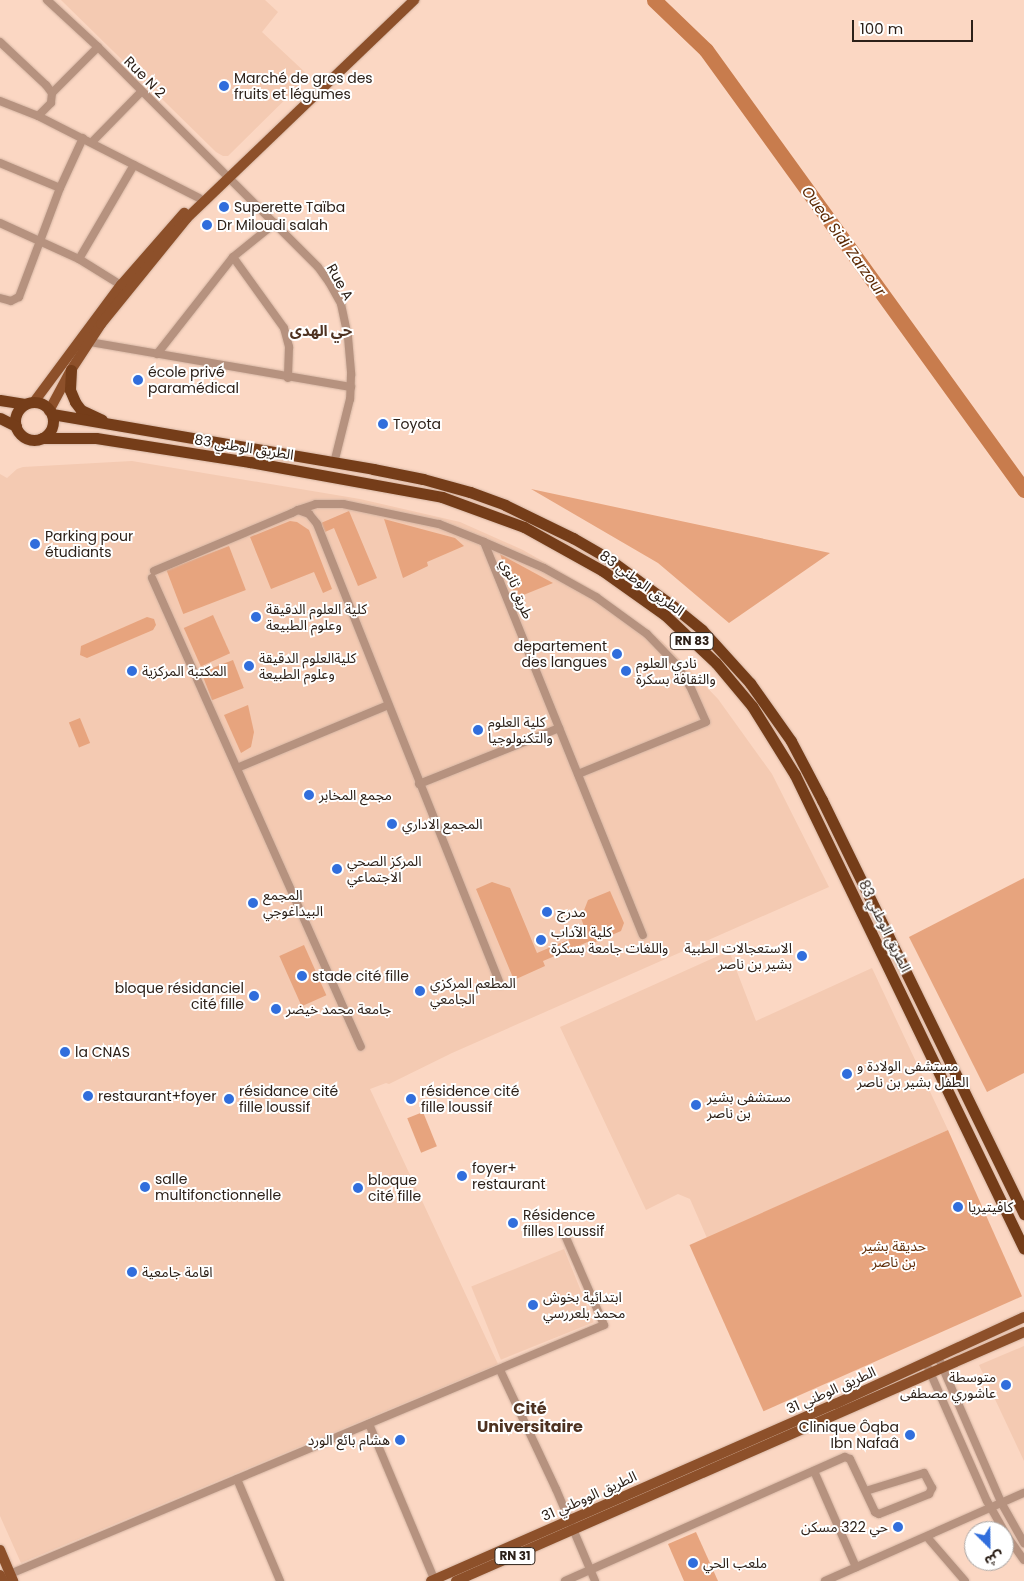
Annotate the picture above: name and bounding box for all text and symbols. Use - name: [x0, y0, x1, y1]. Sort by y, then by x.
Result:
- scale bar: [854, 10, 975, 42]
- text: 100 m: [860, 18, 903, 39]
- street label: Rue N 2: [121, 53, 169, 101]
- place label: Marché de gros des fruits et légumes: [234, 70, 373, 102]
- marker: Marché de gros des fruits et légumes: [218, 80, 230, 92]
- water label: Oued Sidi Zarzour: [798, 183, 890, 299]
- place label: Superette Taïba: [234, 199, 345, 215]
- marker: Superette Taïba: [218, 201, 230, 213]
- place label: Dr Miloudi salah: [217, 217, 328, 233]
- marker: Dr Miloudi salah: [201, 219, 213, 231]
- street label: Rue A: [323, 261, 357, 303]
- district label: حي الهدى: [290, 322, 352, 340]
- place label: école privé paramédical: [148, 364, 239, 397]
- marker: école privé paramédical: [132, 374, 144, 386]
- place label: Toyota: [393, 416, 441, 432]
- marker: Toyota: [377, 418, 389, 430]
- street label: الطريق الوطني 83: [193, 431, 295, 463]
- place label: Parking pour étudiants: [45, 528, 133, 560]
- marker: Parking pour étudiants: [29, 538, 41, 550]
- street label: الطريق الوطني 83: [597, 547, 687, 619]
- street label: طريق ثانوي: [497, 557, 537, 621]
- place label: كلية العلوم الدقيقة وعلوم الطبيعة: [266, 601, 367, 634]
- marker: كلية العلوم الدقيقة وعلوم الطبيعة: [250, 611, 262, 623]
- road number: RN 83: [670, 631, 714, 650]
- place label: departement des langues: [514, 638, 607, 670]
- marker: departement des langues: [611, 648, 623, 660]
- place label: كليةالعلوم الدقيقة وعلوم الطبيعة: [259, 650, 356, 682]
- place label: نادي العلوم والثقافة بسكرة: [636, 655, 716, 688]
- marker: كليةالعلوم الدقيقة وعلوم الطبيعة: [243, 660, 255, 672]
- place label: المكتبة المركزية: [142, 663, 227, 679]
- marker: المكتبة المركزية: [126, 665, 138, 677]
- marker: نادي العلوم والثقافة بسكرة: [620, 665, 632, 677]
- place label: كلية العلوم والتكنولوجيا: [488, 714, 553, 746]
- marker: كلية العلوم والتكنولوجيا: [472, 724, 484, 736]
- place label: مجمع المخابر: [319, 787, 392, 803]
- marker: مجمع المخابر: [303, 789, 315, 801]
- place label: المجمع الاداري: [402, 816, 483, 832]
- marker: المجمع الاداري: [386, 818, 398, 830]
- place label: المركز الصحي الاجتماعي: [347, 853, 422, 886]
- marker: المركز الصحي الاجتماعي: [331, 863, 343, 875]
- street label: الطريق الوطني 83: [855, 877, 915, 975]
- place label: المجمع البيداغوجي: [263, 887, 323, 920]
- marker: المجمع البيداغوجي: [247, 897, 259, 909]
- place label: مدرج: [557, 904, 586, 920]
- marker: مدرج: [541, 906, 553, 918]
- place label: كلية الآداب واللغات جامعة بسكرة: [551, 924, 668, 956]
- marker: كلية الآداب واللغات جامعة بسكرة: [535, 934, 547, 946]
- place label: الاستعجالات الطبية بشير بن ناصر: [685, 940, 792, 972]
- marker: الاستعجالات الطبية بشير بن ناصر: [796, 950, 808, 962]
- place label: stade cité fille: [312, 968, 409, 984]
- marker: stade cité fille: [296, 970, 308, 982]
- place label: المطعم المركزي الجامعي: [430, 975, 516, 1008]
- place label: bloque résidanciel cité fille: [115, 980, 244, 1012]
- marker: المطعم المركزي الجامعي: [414, 985, 426, 997]
- marker: bloque résidanciel cité fille: [248, 990, 260, 1002]
- place label: جامعة محمد خيضر: [286, 1001, 391, 1017]
- marker: جامعة محمد خيضر: [270, 1003, 282, 1015]
- place label: la CNAS: [75, 1044, 130, 1060]
- marker: la CNAS: [59, 1046, 71, 1058]
- place label: مستشفى الولادة و الطفل بشير بن ناصر: [857, 1058, 969, 1090]
- marker: مستشفى الولادة و الطفل بشير بن ناصر: [841, 1068, 853, 1080]
- place label: résidance cité fille loussif: [239, 1083, 338, 1116]
- place label: résidence cité fille loussif: [421, 1083, 519, 1116]
- place label: restaurant+foyer: [98, 1088, 216, 1104]
- place label: مستشفى بشير بن ناصر: [707, 1089, 791, 1122]
- marker: restaurant+foyer: [82, 1090, 94, 1102]
- marker: résidance cité fille loussif: [223, 1093, 235, 1105]
- marker: résidence cité fille loussif: [405, 1093, 417, 1105]
- marker: مستشفى بشير بن ناصر: [689, 1098, 703, 1112]
- place label: foyer+ restaurant: [472, 1160, 545, 1192]
- marker: foyer+ restaurant: [456, 1170, 468, 1182]
- place label: salle multifonctionnelle: [155, 1171, 281, 1204]
- place label: bloque cité fille: [368, 1172, 421, 1204]
- marker: salle multifonctionnelle: [139, 1181, 151, 1193]
- marker: bloque cité fille: [352, 1182, 364, 1194]
- place label: كافيتيريا: [968, 1199, 1013, 1215]
- marker: كافيتيريا: [952, 1201, 964, 1213]
- place label: Résidence filles Loussif: [523, 1207, 604, 1240]
- marker: Résidence filles Loussif: [507, 1217, 519, 1229]
- park label: حديقة بشير بن ناصر: [862, 1238, 926, 1270]
- place label: اقامة جامعية: [142, 1264, 213, 1280]
- marker: اقامة جامعية: [126, 1266, 138, 1278]
- place label: ابتدائية بخوش محمد بلعررسي: [543, 1289, 625, 1321]
- marker: ابتدائية بخوش محمد بلعررسي: [527, 1299, 539, 1311]
- street label: الطريق الوطني 31: [784, 1363, 878, 1417]
- place label: متوسطة عاشوري مصطفى: [900, 1369, 996, 1401]
- marker: متوسطة عاشوري مصطفى: [1000, 1379, 1012, 1391]
- district label: Cité Universitaire: [477, 1399, 583, 1437]
- place label: Clinique Ôqba Ibn Nafaâ: [799, 1419, 899, 1451]
- marker: Clinique Ôqba Ibn Nafaâ: [903, 1428, 917, 1442]
- place label: هشام بائع الورد: [308, 1432, 390, 1448]
- marker: هشام بائع الورد: [394, 1434, 406, 1446]
- street label: الطريق الووطني 31: [539, 1468, 639, 1524]
- place label: حي 322 مسكن: [801, 1519, 888, 1535]
- marker: حي 322 مسكن: [892, 1521, 904, 1533]
- north arrow: [964, 1521, 1014, 1571]
- road number: RN 31: [494, 1546, 536, 1565]
- text: ش: [982, 1546, 1007, 1572]
- place label: ملعب الحي: [703, 1555, 767, 1571]
- marker: ملعب الحي: [687, 1557, 699, 1569]

